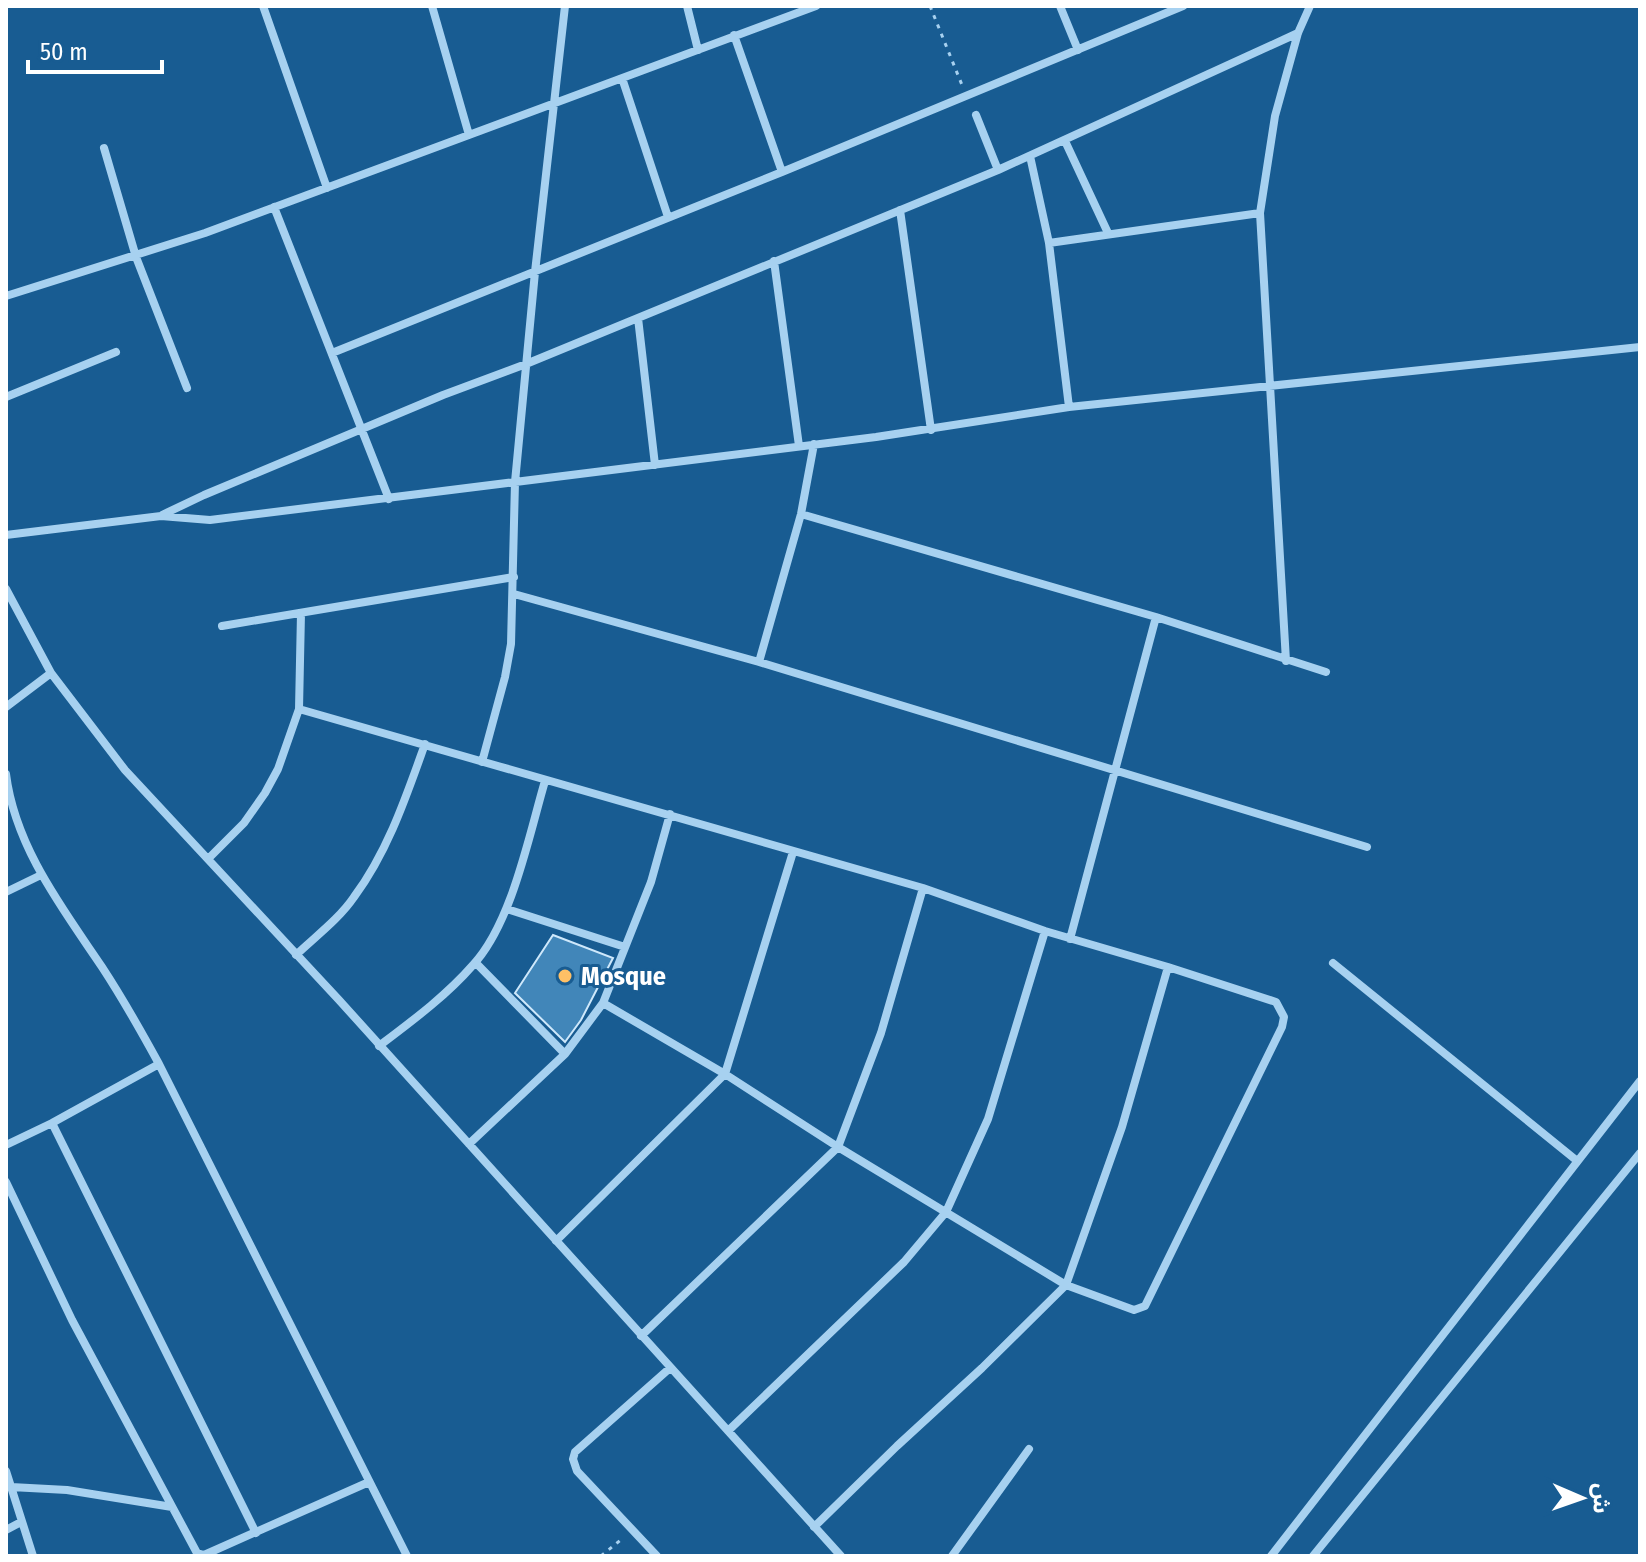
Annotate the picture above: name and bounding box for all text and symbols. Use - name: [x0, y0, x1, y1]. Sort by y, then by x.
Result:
- scale bar: [28, 24, 162, 74]
- text: 50 m: [40, 38, 88, 66]
- place label: Mosque: [581, 961, 666, 992]
- marker: Mosque: [556, 967, 574, 985]
- north arrow: [1542, 1458, 1622, 1538]
- text: ش: [1587, 1483, 1616, 1514]

